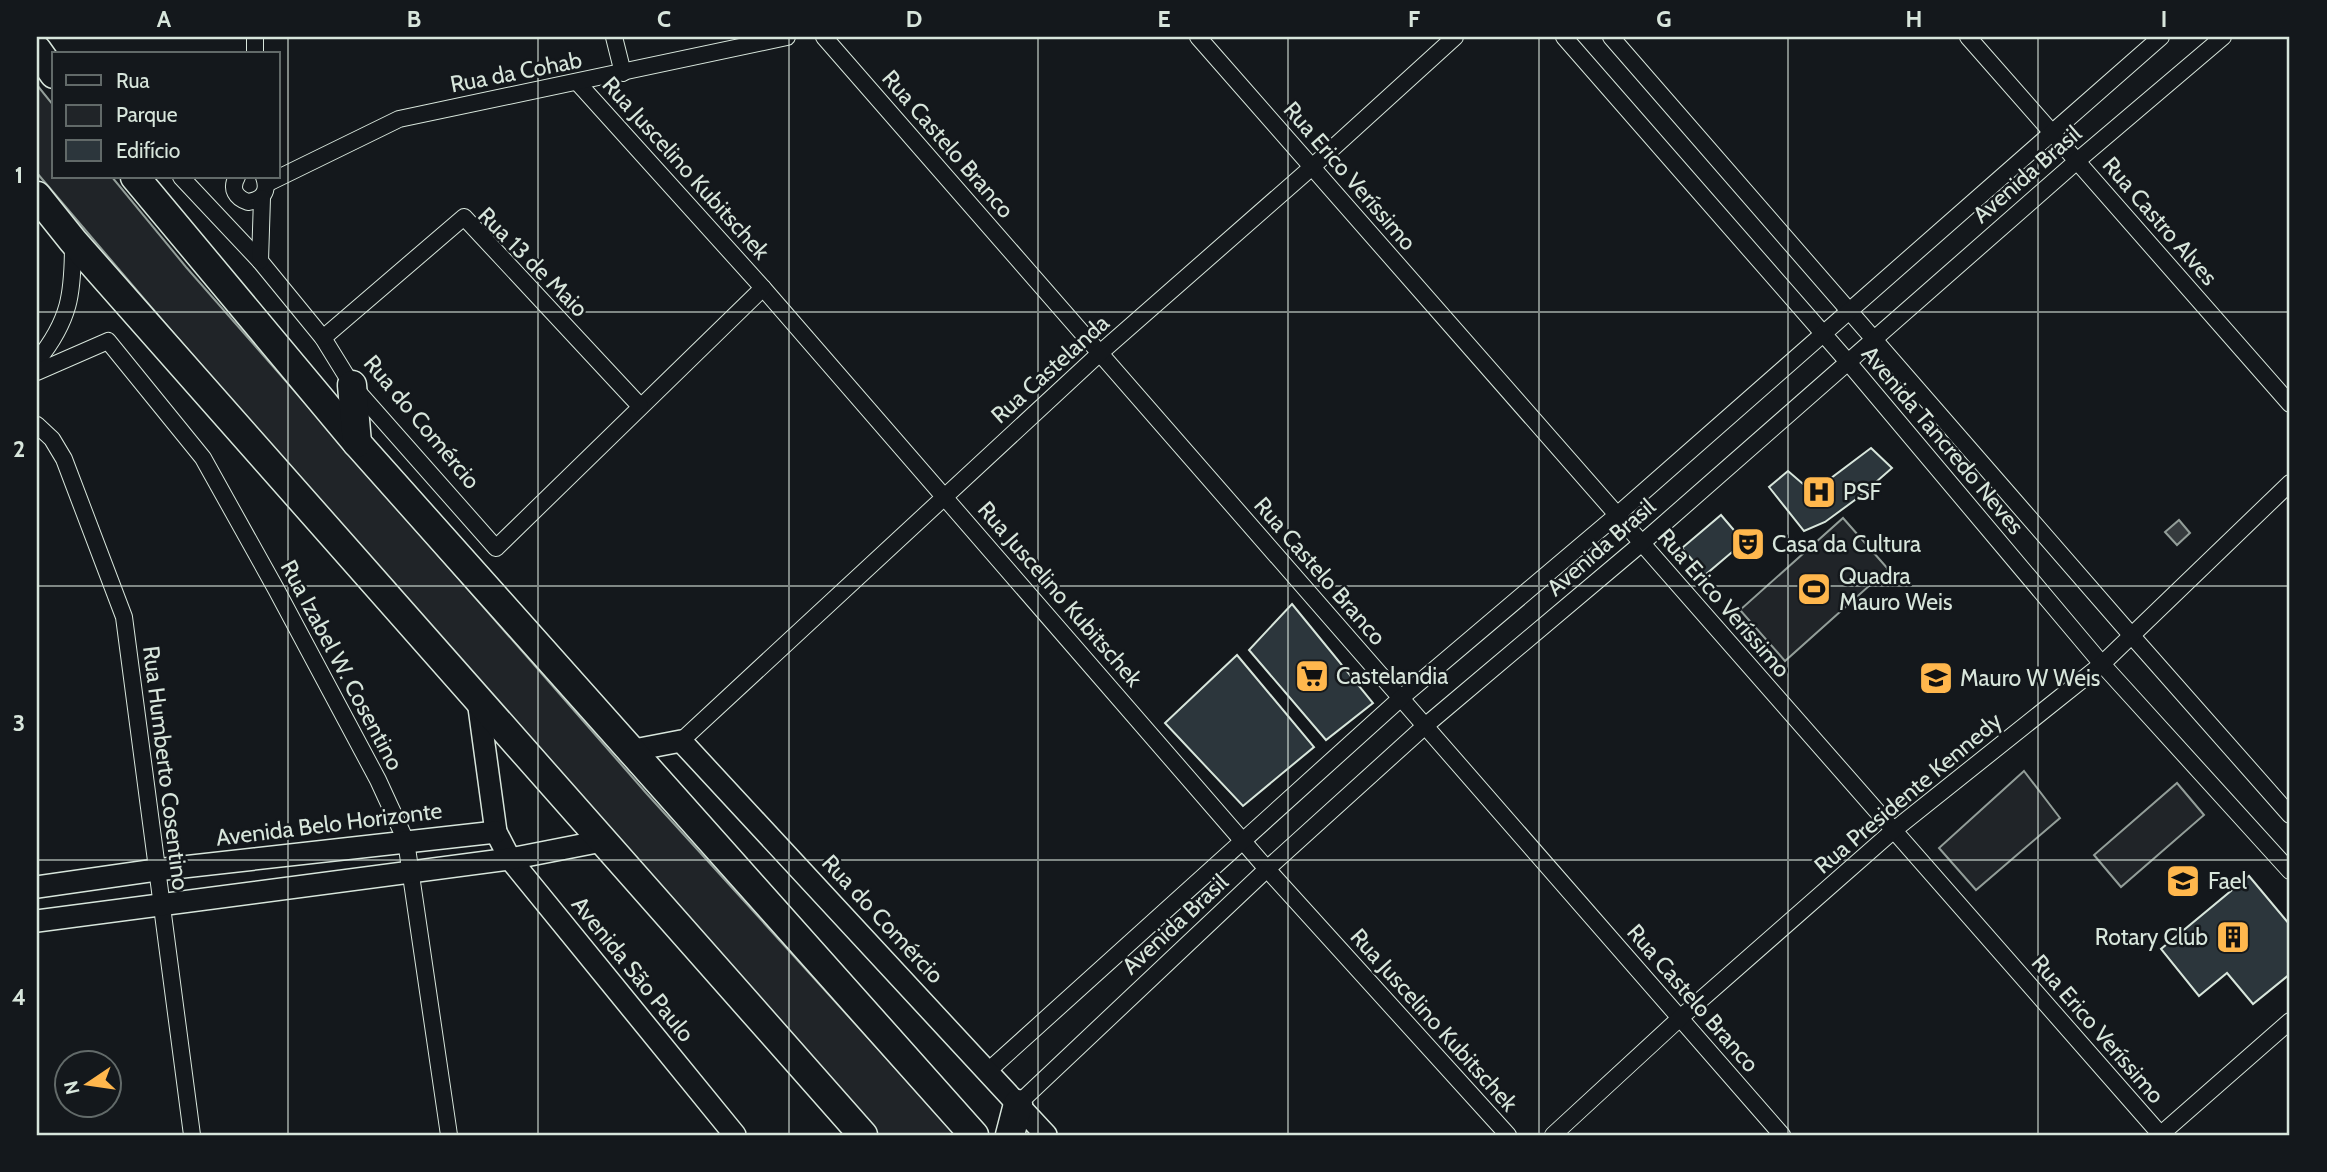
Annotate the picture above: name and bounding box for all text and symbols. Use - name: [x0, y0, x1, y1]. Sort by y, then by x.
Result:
- text: A: [157, 5, 172, 33]
- text: B: [407, 5, 421, 33]
- text: C: [657, 5, 671, 33]
- text: D: [906, 5, 922, 33]
- text: E: [1157, 5, 1171, 33]
- text: F: [1408, 5, 1420, 33]
- text: G: [1656, 5, 1672, 33]
- text: H: [1906, 5, 1922, 33]
- text: I: [2161, 5, 2167, 33]
- street label: Rua da Cohab: [448, 45, 584, 98]
- legend: [52, 52, 280, 178]
- street label: Rua Castelo Branco: [876, 64, 1020, 224]
- text: Rua: [116, 68, 150, 93]
- street label: Rua Juscelino Kubitschek: [596, 71, 776, 266]
- street label: Rua Erico Veríssimo: [1278, 96, 1422, 256]
- text: Parque: [116, 102, 178, 127]
- street label: Avenida Brasil: [1967, 119, 2087, 229]
- text: Edifício: [116, 138, 180, 163]
- street label: Rua Castro Alves: [2097, 151, 2223, 291]
- text: 1: [15, 161, 23, 189]
- street label: Rua 13 de Maio: [472, 201, 594, 323]
- street label: Rua Castelanda: [985, 309, 1115, 429]
- street label: Avenida Tancredo Neves: [1856, 340, 2030, 540]
- street label: Rua do Comércio: [358, 349, 486, 495]
- text: 2: [13, 435, 25, 463]
- hospital icon: PSF: [1800, 473, 1838, 511]
- place label: PSF: [1843, 478, 1882, 506]
- street label: Rua Castelo Branco: [1248, 491, 1392, 651]
- street label: Avenida Brasil: [1541, 492, 1661, 602]
- street label: Rua Juscelino Kubitschek: [972, 496, 1149, 693]
- street label: Rua Erico Veríssimo: [1652, 523, 1796, 683]
- theatre icon: Casa da Cultura: [1729, 525, 1767, 563]
- place label: Casa da Cultura: [1772, 530, 1921, 558]
- street label: Rua Izabel W. Cosentino: [275, 555, 409, 775]
- place label: Quadra Mauro Weis: [1839, 562, 1952, 616]
- sports icon: Quadra Mauro Weis: [1795, 570, 1833, 608]
- street label: Rua Humberto Cosentino: [137, 644, 195, 892]
- supermarket icon: Castelandia: [1293, 657, 1331, 695]
- school or university icon: Mauro W Weis: [1917, 659, 1955, 697]
- place label: Castelandia: [1336, 662, 1448, 690]
- place label: Mauro W Weis: [1960, 664, 2100, 692]
- street label: Rua Presidente Kennedy: [1809, 706, 2008, 879]
- text: 3: [13, 709, 25, 737]
- street label: Avenida Belo Horizonte: [214, 796, 444, 852]
- street label: Rua do Comércio: [816, 849, 950, 989]
- school or university icon: Fael: [2164, 862, 2202, 900]
- street label: Avenida Brasil: [1116, 867, 1234, 980]
- place label: Fael: [2208, 867, 2248, 895]
- street label: Avenida São Paulo: [566, 891, 700, 1047]
- street label: Rua Castelo Branco: [1621, 918, 1765, 1078]
- building icon: Rotary Club: [2214, 918, 2252, 956]
- street label: Rua Juscelino Kubitschek: [1344, 923, 1524, 1118]
- place label: Rotary Club: [2095, 923, 2208, 951]
- street label: Rua Erico Veríssimo: [2026, 949, 2170, 1109]
- text: 4: [12, 983, 26, 1011]
- north arrow: [52, 1050, 122, 1120]
- text: N: [59, 1079, 85, 1097]

